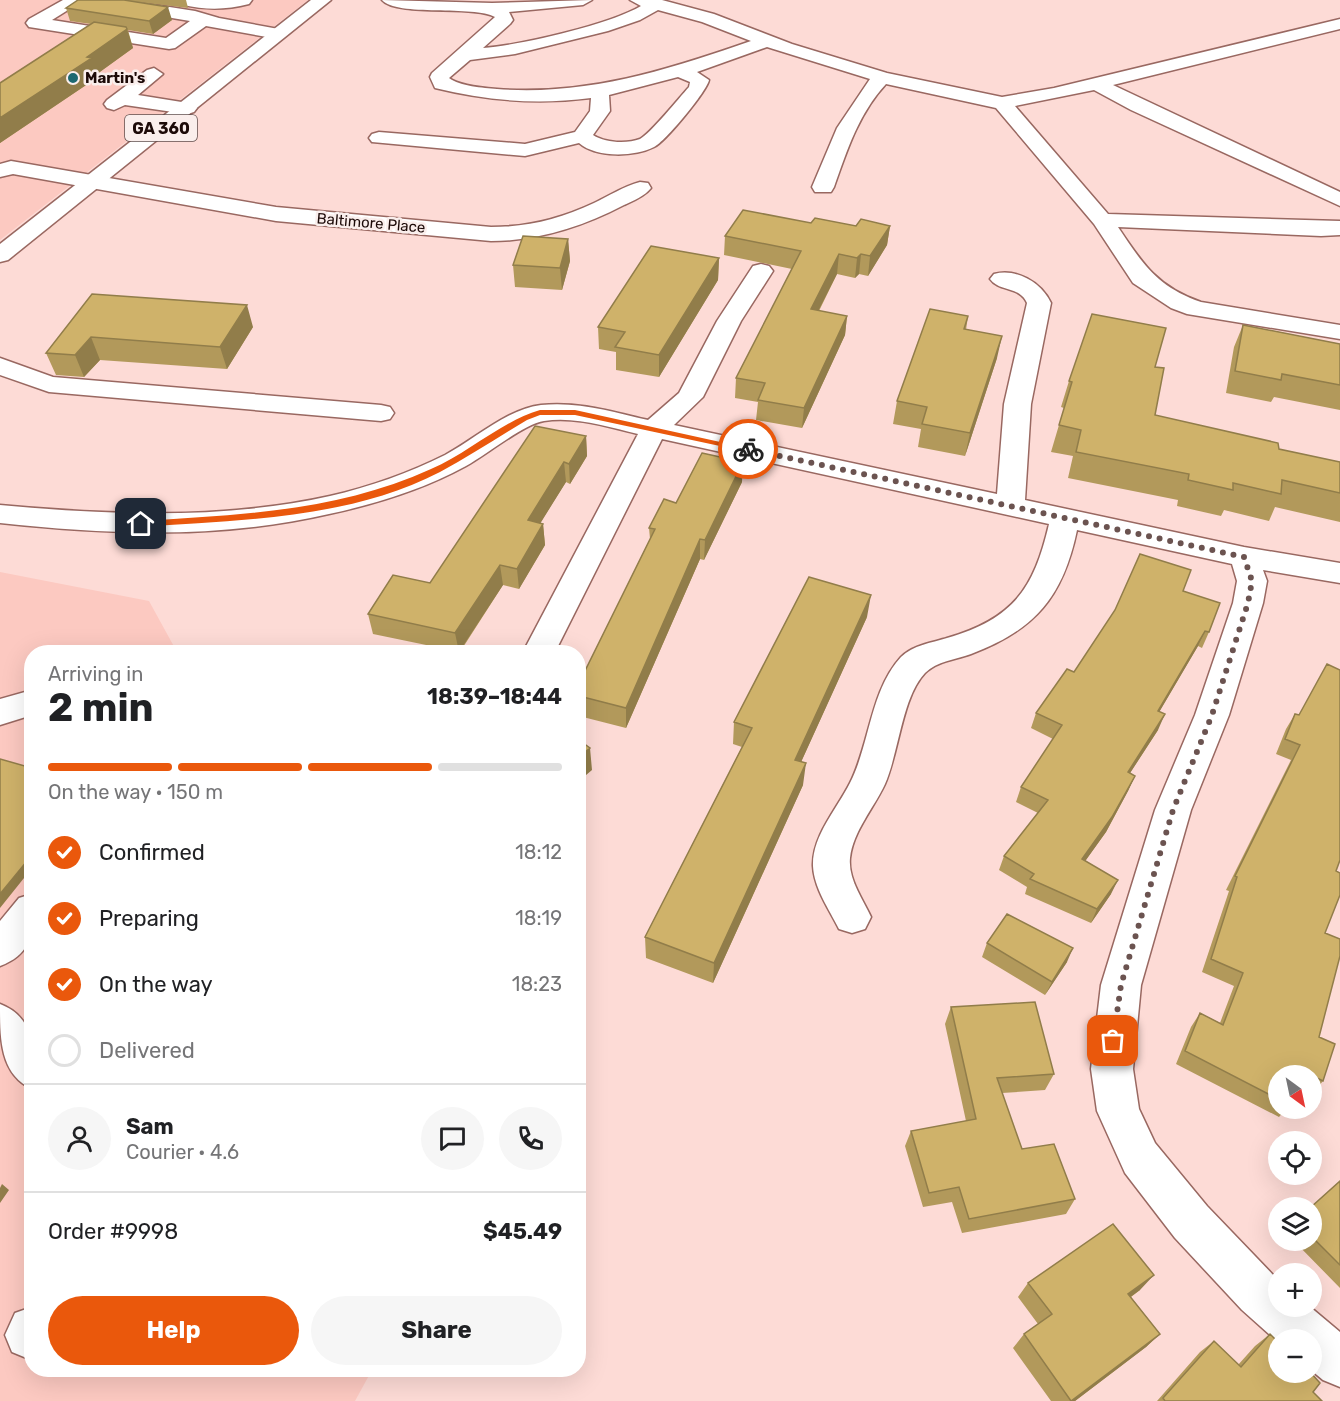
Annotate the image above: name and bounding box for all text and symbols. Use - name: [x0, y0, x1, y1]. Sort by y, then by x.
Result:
- place label: Martin's: [85, 69, 145, 87]
- marker: Martin's: [66, 71, 80, 85]
- road number: GA 360: [125, 115, 197, 141]
- street label: Baltimore Place: [316, 209, 426, 237]
- courier: [718, 419, 778, 479]
- icon: bike: [732, 433, 765, 466]
- pin: [115, 498, 166, 549]
- icon: home: [124, 507, 157, 540]
- text: Arriving in: [48, 662, 143, 686]
- text: 18:39–18:44: [427, 683, 562, 710]
- text: 2 min: [48, 685, 154, 731]
- text: On the way · 150 m: [48, 780, 223, 804]
- icon: check: [48, 836, 81, 869]
- text: Confirmed: [99, 839, 205, 866]
- text: 18:12: [515, 840, 562, 864]
- icon: check: [48, 902, 81, 935]
- text: Preparing: [99, 905, 199, 932]
- text: 18:19: [515, 906, 562, 930]
- icon: check: [48, 968, 81, 1001]
- text: On the way: [99, 971, 213, 998]
- text: 18:23: [512, 972, 562, 996]
- pin: [1087, 1015, 1138, 1066]
- icon: bag: [1096, 1024, 1129, 1057]
- text: Delivered: [99, 1037, 195, 1064]
- north arrow: [1268, 1065, 1322, 1119]
- map controls: [1268, 1065, 1322, 1383]
- button: person: [48, 1107, 111, 1170]
- button: chat: [421, 1107, 484, 1170]
- button: phone: [499, 1107, 562, 1170]
- text: Sam: [126, 1113, 174, 1140]
- button: locate: [1268, 1131, 1322, 1185]
- text: Courier · 4.6: [126, 1140, 239, 1164]
- button: layers: [1268, 1197, 1322, 1251]
- text: Order #9998: [48, 1218, 178, 1245]
- text: $45.49: [483, 1218, 562, 1245]
- button: +: [1268, 1263, 1322, 1317]
- button: Help: [48, 1296, 299, 1365]
- button: Share: [311, 1296, 562, 1365]
- button: −: [1268, 1329, 1322, 1383]

